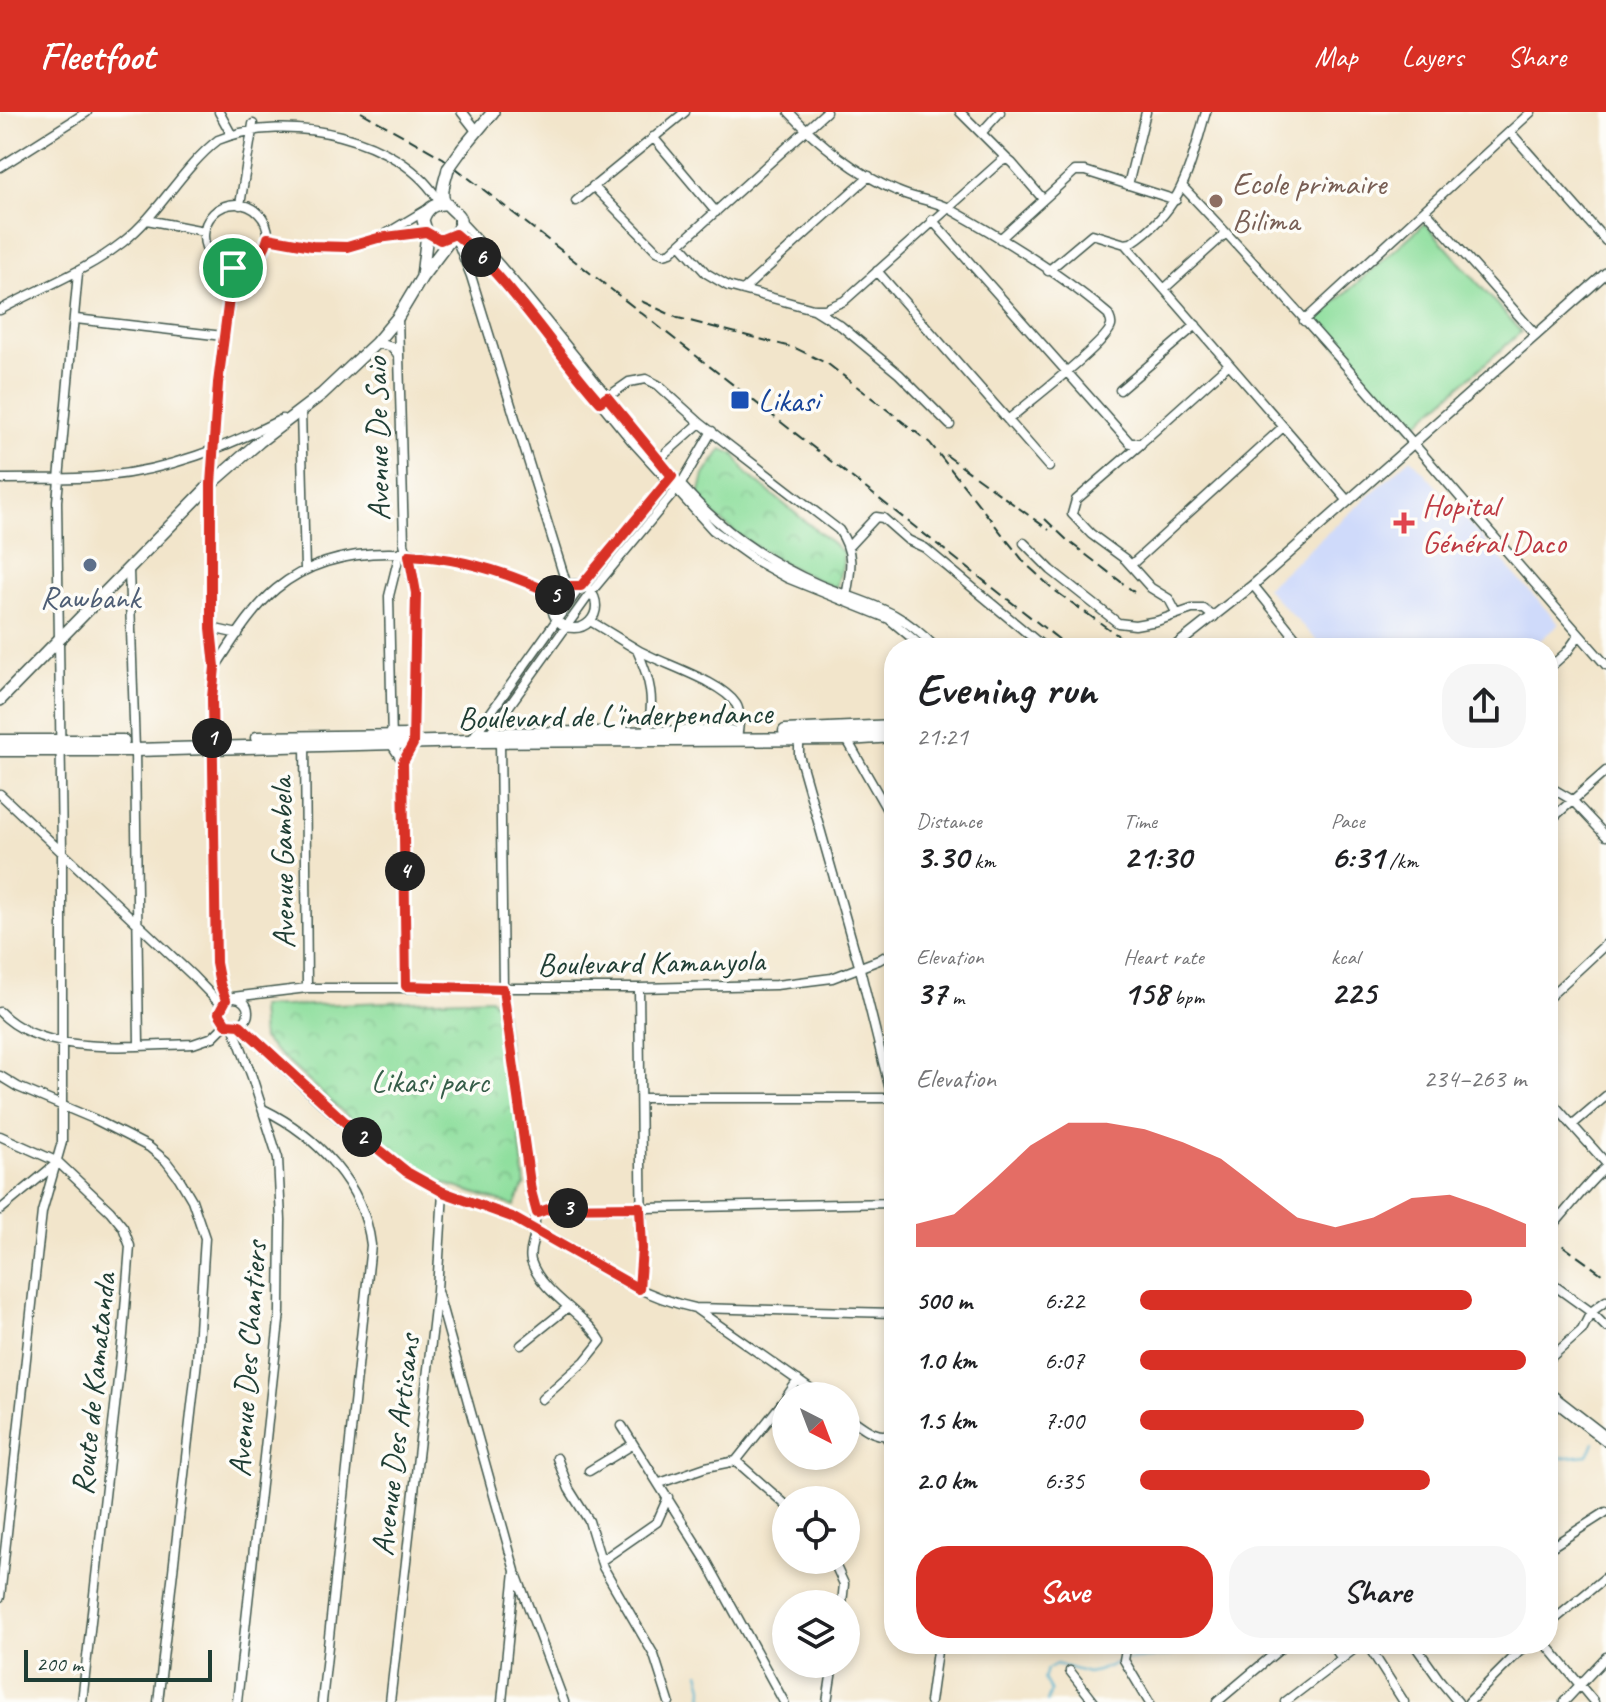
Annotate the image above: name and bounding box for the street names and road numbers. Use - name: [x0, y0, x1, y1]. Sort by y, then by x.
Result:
- street label: Avenue De Saio: [356, 355, 399, 521]
- street label: Boulevard de L'inderpendance: [457, 692, 775, 739]
- street label: Avenue Gambela: [260, 774, 304, 949]
- street label: Boulevard Kamanyola: [537, 940, 767, 985]
- street label: Avenue Des Chantiers: [219, 1238, 276, 1478]
- street label: Route de Kamatanda: [61, 1269, 126, 1497]
- street label: Avenue Des Artisans: [362, 1330, 430, 1558]

